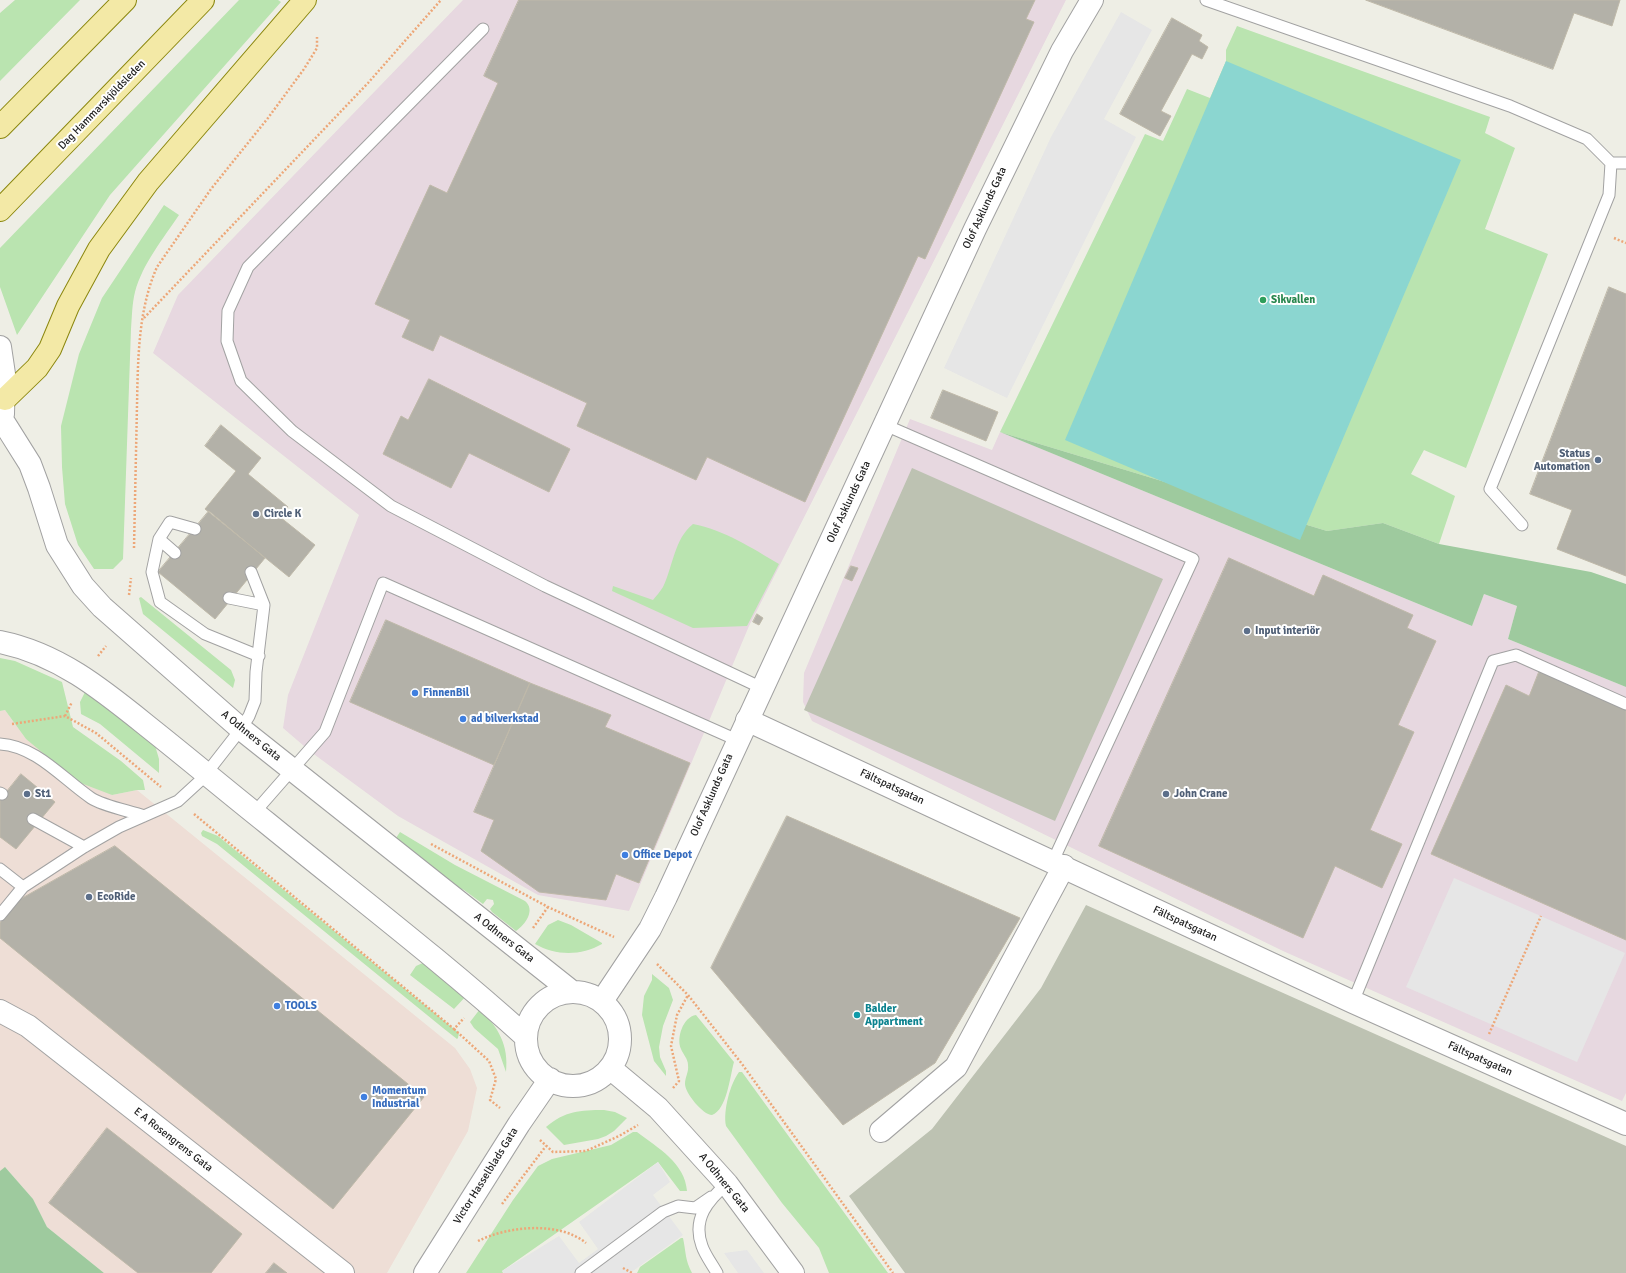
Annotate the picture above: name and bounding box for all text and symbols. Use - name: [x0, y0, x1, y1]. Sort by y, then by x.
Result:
- street label: Dag Hammarskjöldsleden: [56, 57, 148, 153]
- street label: Olof Asklunds Gata: [960, 165, 1010, 251]
- place label: Sikvallen: [1271, 293, 1315, 307]
- marker: Sikvallen: [1258, 295, 1268, 305]
- place label: Status Automation: [1534, 447, 1590, 473]
- marker: Status Automation: [1593, 455, 1603, 465]
- street label: Olof Asklunds Gata: [824, 459, 874, 545]
- place label: Circle K: [264, 507, 301, 521]
- marker: Circle K: [251, 509, 261, 519]
- place label: Input interiör: [1255, 624, 1320, 638]
- marker: Input interiör: [1242, 626, 1252, 636]
- place label: FinnenBil: [423, 686, 469, 700]
- marker: FinnenBil: [410, 688, 420, 698]
- street label: A Odhners Gata: [219, 708, 283, 764]
- place label: ad bilverkstad: [471, 712, 539, 726]
- marker: ad bilverkstad: [458, 714, 468, 724]
- street label: Olof Asklunds Gata: [688, 752, 736, 838]
- street label: Fältspatsgatan: [858, 766, 926, 808]
- place label: St1: [35, 787, 51, 801]
- place label: John Crane: [1174, 787, 1227, 801]
- marker: St1: [22, 789, 32, 799]
- marker: John Crane: [1161, 789, 1171, 799]
- place label: Office Depot: [633, 848, 692, 862]
- marker: Office Depot: [620, 850, 630, 860]
- place label: EcoRide: [97, 890, 135, 904]
- marker: EcoRide: [84, 892, 94, 902]
- street label: Fältspatsgatan: [1151, 903, 1219, 945]
- street label: A Odhners Gata: [471, 910, 537, 966]
- place label: TOOLS: [285, 999, 317, 1013]
- marker: TOOLS: [272, 1001, 282, 1011]
- place label: Balder Appartment: [865, 1002, 923, 1028]
- marker: Balder Appartment: [852, 1010, 862, 1020]
- street label: Fältspatsgatan: [1446, 1039, 1514, 1079]
- place label: Momentum Industrial: [372, 1084, 426, 1110]
- marker: Momentum Industrial: [359, 1092, 369, 1102]
- street label: E A Rosengrens Gata: [131, 1105, 215, 1175]
- street label: Victor Hasselblads Gata: [451, 1125, 521, 1227]
- street label: A Odhners Gata: [696, 1151, 752, 1215]

